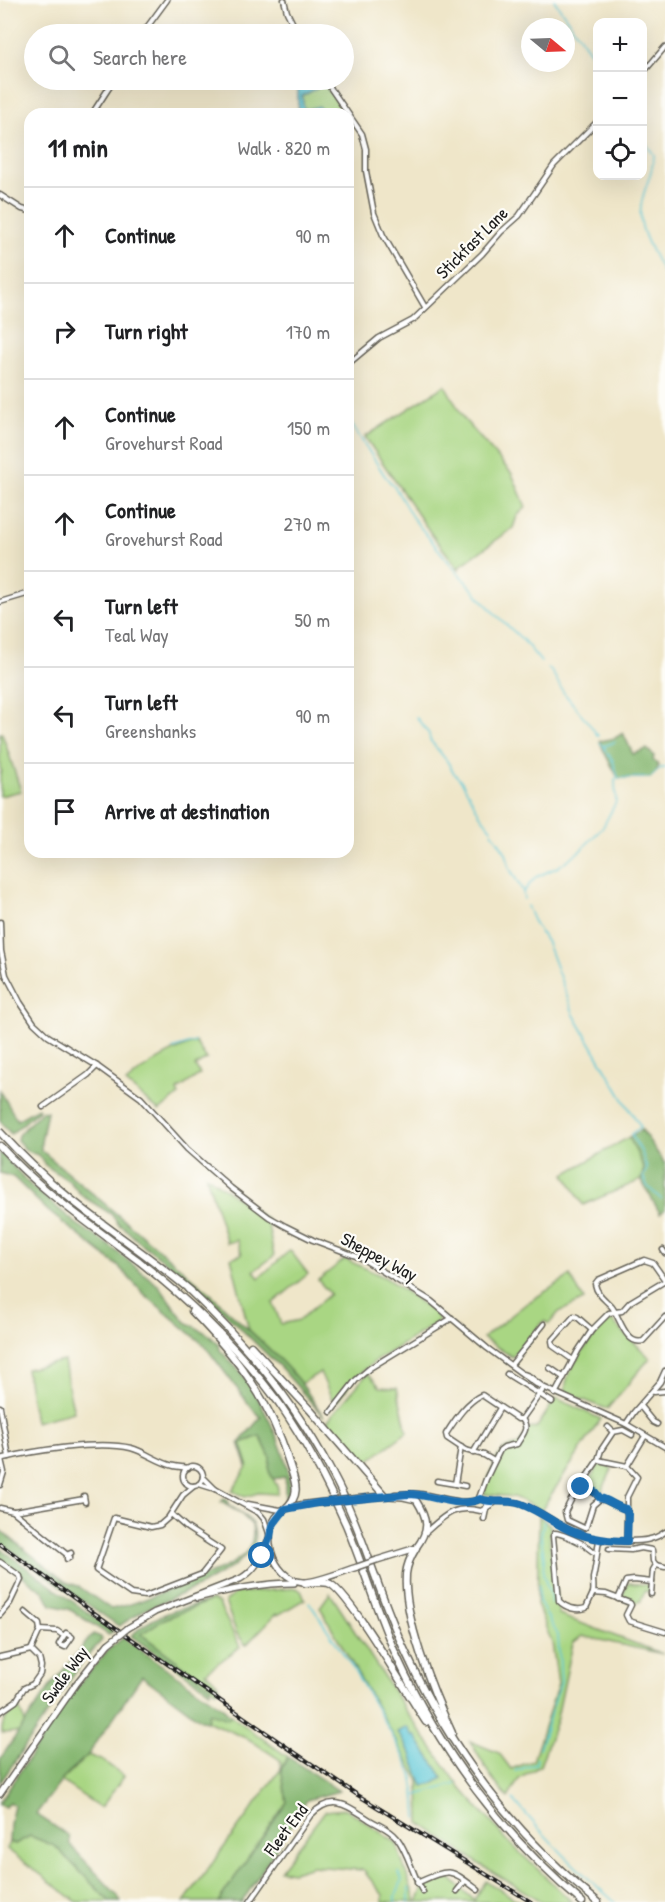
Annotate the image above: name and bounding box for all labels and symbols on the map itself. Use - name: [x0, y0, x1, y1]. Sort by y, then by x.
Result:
- north arrow: [521, 18, 575, 72]
- street label: Stickfast Lane: [430, 201, 513, 284]
- street label: Sheppey Way: [337, 1226, 422, 1287]
- route end: [567, 1473, 593, 1499]
- route start: [248, 1542, 274, 1568]
- street label: Swale Way: [35, 1641, 94, 1709]
- street label: Fleet End: [257, 1798, 313, 1862]

